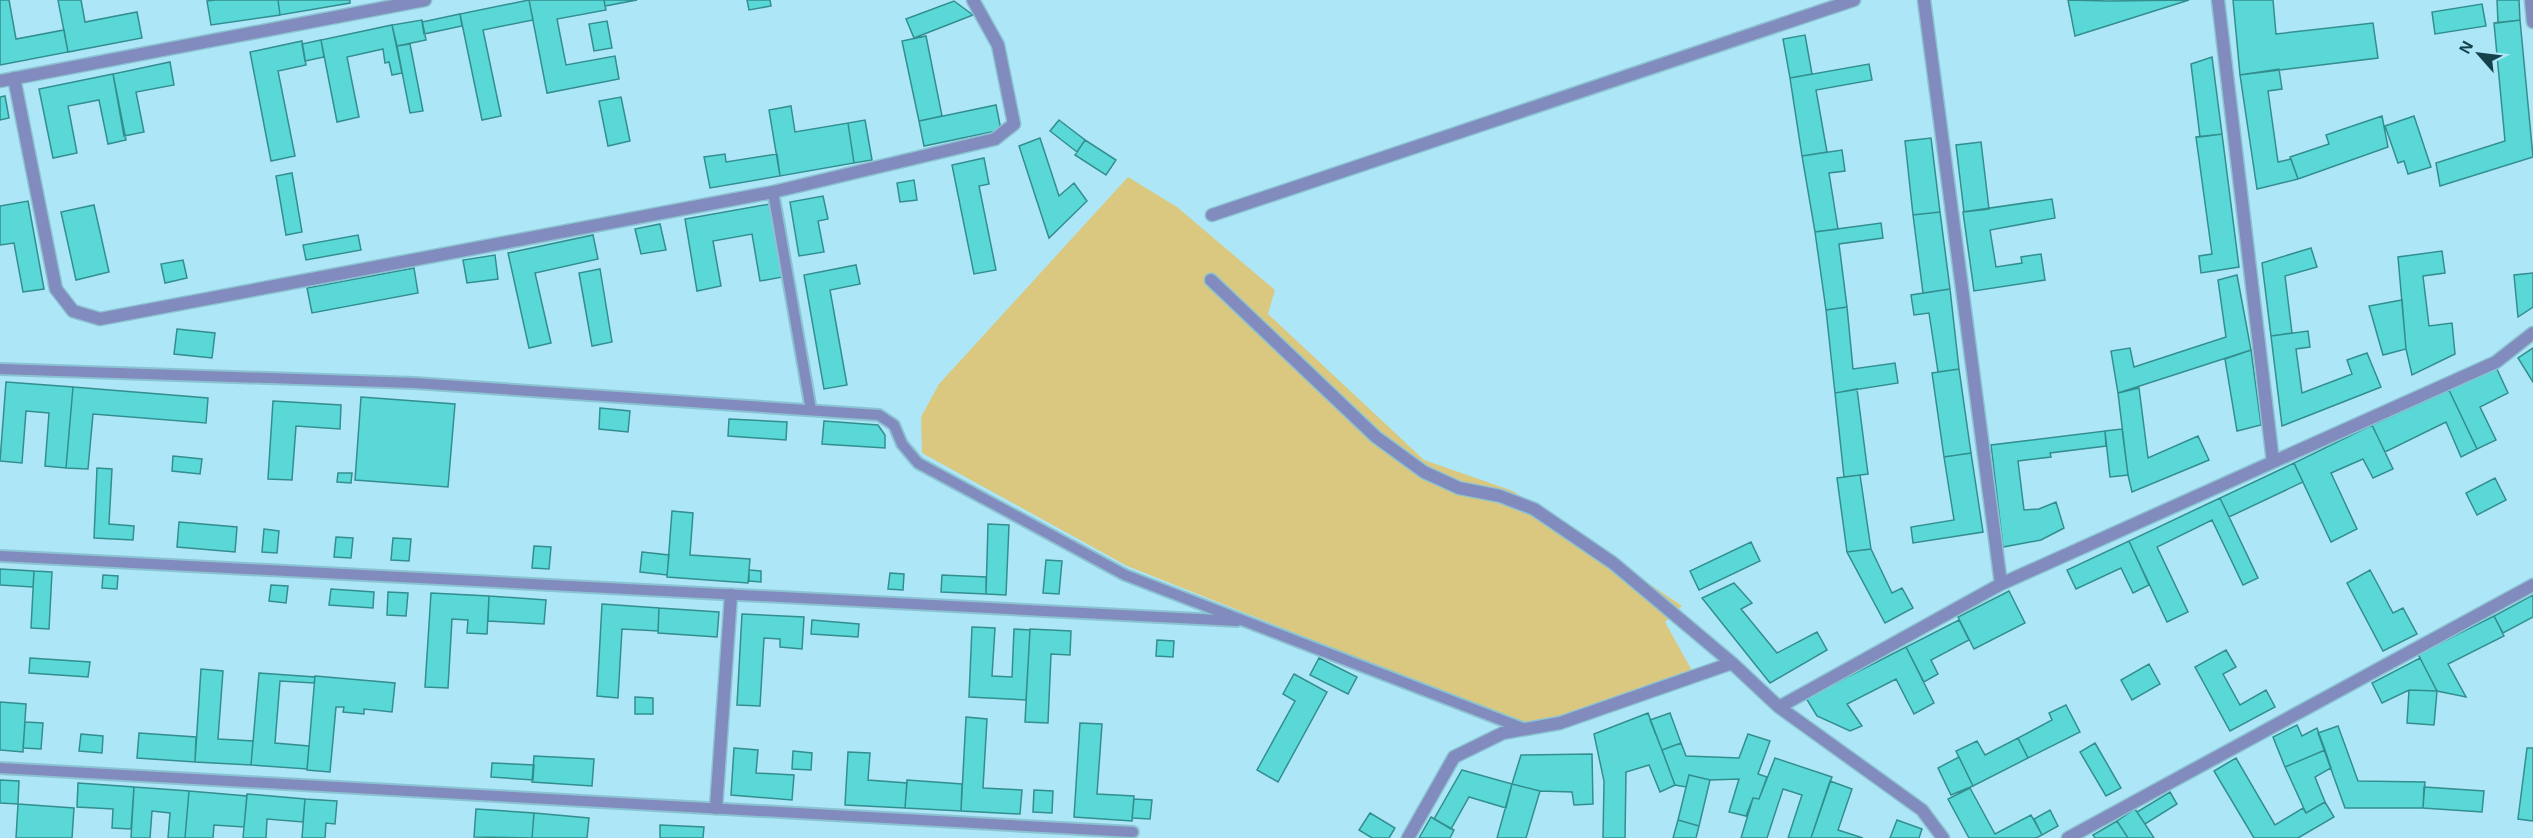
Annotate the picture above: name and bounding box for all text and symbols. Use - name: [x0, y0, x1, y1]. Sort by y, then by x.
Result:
- north arrow: [2449, 24, 2509, 84]
- text: N: [2456, 38, 2476, 56]

